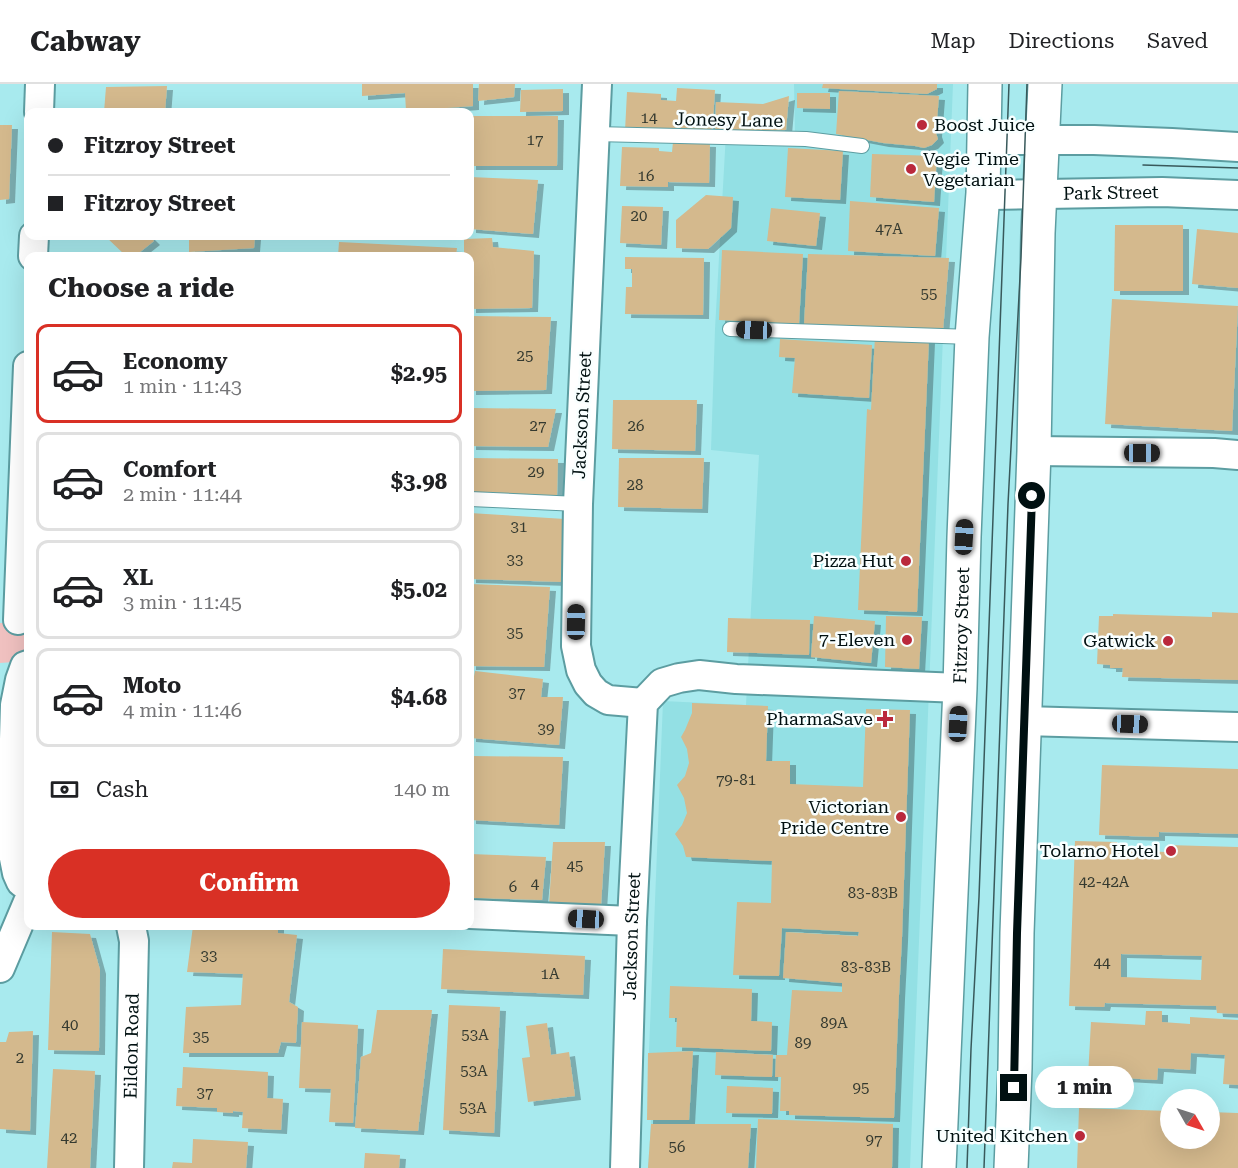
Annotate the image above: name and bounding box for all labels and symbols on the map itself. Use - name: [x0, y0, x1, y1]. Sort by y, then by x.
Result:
- street label: Jonesy Lane: [675, 108, 784, 131]
- house number: 14: [641, 109, 658, 127]
- place label: Boost Juice: [934, 114, 1035, 135]
- marker: Boost Juice: [915, 118, 929, 132]
- house number: 17: [527, 131, 543, 149]
- place label: Vegie Time Vegetarian: [923, 148, 1019, 190]
- marker: Vegie Time Vegetarian: [904, 162, 918, 176]
- house number: 16: [638, 167, 654, 185]
- street label: Park Street: [1063, 181, 1159, 204]
- house number: 20: [631, 207, 647, 225]
- house number: 47A: [875, 220, 903, 238]
- house number: 55: [921, 285, 937, 303]
- car: [736, 320, 772, 340]
- house number: 25: [517, 347, 533, 365]
- street label: Jackson Street: [568, 350, 595, 479]
- house number: 27: [530, 417, 546, 435]
- house number: 26: [628, 417, 644, 435]
- car: [1124, 444, 1160, 462]
- house number: 29: [528, 463, 544, 481]
- house number: 28: [627, 476, 643, 494]
- route start: [1018, 482, 1045, 509]
- house number: 31: [511, 518, 527, 536]
- car: [954, 519, 974, 555]
- place label: Pizza Hut: [812, 550, 894, 571]
- house number: 33: [507, 551, 523, 569]
- marker: Pizza Hut: [899, 554, 913, 568]
- street label: Fitzroy Street: [949, 567, 973, 684]
- car: [567, 604, 585, 640]
- house number: 35: [507, 624, 523, 642]
- place label: 7-Eleven: [819, 629, 895, 650]
- place label: Gatwick: [1083, 630, 1156, 651]
- marker: 7-Eleven: [900, 633, 914, 647]
- marker: Gatwick: [1161, 634, 1175, 648]
- house number: 37: [509, 684, 525, 702]
- car: [948, 706, 968, 742]
- place label: PharmaSave: [766, 708, 873, 729]
- marker: PharmaSave: [878, 712, 892, 726]
- car: [1112, 714, 1148, 734]
- house number: 39: [538, 720, 554, 738]
- house number: 79-81: [716, 771, 756, 789]
- place label: Victorian Pride Centre: [780, 796, 889, 838]
- marker: Victorian Pride Centre: [894, 810, 908, 824]
- place label: Tolarno Hotel: [1039, 840, 1159, 861]
- marker: Tolarno Hotel: [1164, 844, 1178, 858]
- house number: 45: [567, 857, 583, 875]
- street label: Jackson Street: [619, 871, 644, 1000]
- house number: 42-42A: [1079, 873, 1130, 891]
- house number: 4: [531, 875, 540, 893]
- house number: 6: [509, 878, 517, 896]
- house number: 83-83B: [848, 884, 898, 902]
- car: [568, 909, 604, 929]
- house number: 33: [201, 947, 217, 965]
- house number: 44: [1094, 954, 1111, 972]
- house number: 83-83B: [841, 958, 891, 976]
- house number: 1A: [541, 965, 560, 983]
- street label: Eildon Road: [120, 992, 143, 1099]
- house number: 89A: [820, 1014, 848, 1032]
- house number: 40: [62, 1016, 78, 1034]
- house number: 53A: [461, 1026, 489, 1044]
- house number: 35: [193, 1028, 209, 1046]
- house number: 89: [795, 1034, 811, 1052]
- house number: 2: [16, 1049, 24, 1067]
- house number: 53A: [460, 1062, 488, 1080]
- callout: 1 min: [1035, 1067, 1134, 1109]
- route end: [1000, 1074, 1027, 1101]
- house number: 95: [853, 1079, 869, 1097]
- house number: 37: [197, 1084, 213, 1102]
- north arrow: [1160, 1089, 1220, 1149]
- house number: 53A: [459, 1099, 487, 1117]
- place label: United Kitchen: [935, 1125, 1068, 1146]
- house number: 42: [61, 1129, 77, 1147]
- marker: United Kitchen: [1073, 1129, 1087, 1143]
- house number: 97: [866, 1131, 882, 1149]
- house number: 56: [669, 1138, 685, 1156]

